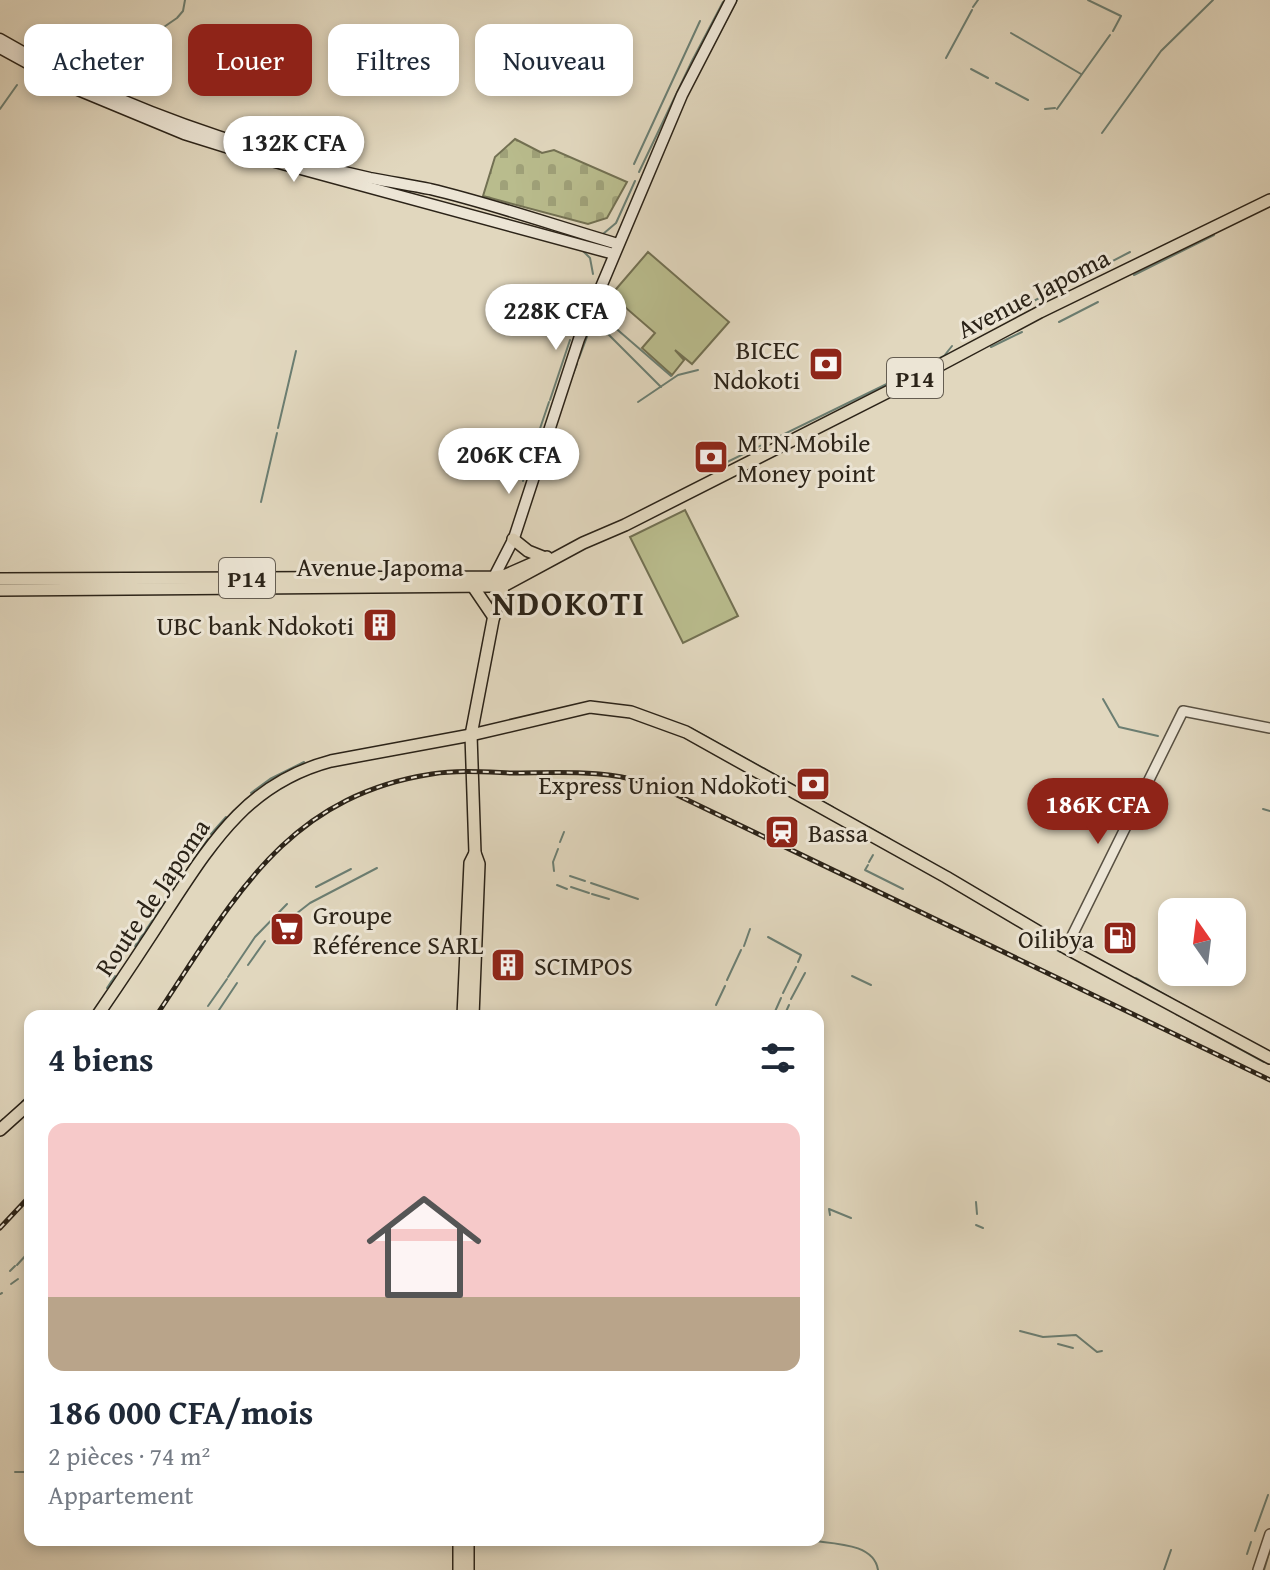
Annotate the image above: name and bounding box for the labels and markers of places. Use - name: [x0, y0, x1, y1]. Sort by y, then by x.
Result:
- pin: 132K CFA: [211, 116, 377, 184]
- pin: 228K CFA: [473, 284, 639, 352]
- place label: BICEC Ndokoti: [713, 330, 800, 399]
- bank icon: BICEC Ndokoti: [807, 345, 845, 383]
- place label: MTN Mobile Money point: [737, 423, 875, 492]
- pin: 206K CFA: [426, 428, 592, 496]
- bank icon: MTN Mobile Money point: [692, 438, 730, 476]
- place label: UBC bank Ndokoti: [156, 606, 354, 645]
- building icon: UBC bank Ndokoti: [361, 606, 399, 644]
- place label: Express Union Ndokoti: [539, 765, 787, 804]
- bank icon: Express Union Ndokoti: [794, 765, 832, 803]
- pin: 186K CFA: [1015, 778, 1181, 846]
- station icon: Bassa: [763, 813, 801, 851]
- place label: Bassa: [808, 813, 869, 852]
- place label: Groupe Référence SARL: [313, 895, 484, 964]
- supermarket icon: Groupe Référence SARL: [268, 910, 306, 948]
- place label: Oilibya: [1018, 919, 1095, 958]
- fuel station icon: Oilibya: [1101, 919, 1139, 957]
- building icon: SCIMPOS: [489, 946, 527, 984]
- place label: SCIMPOS: [534, 946, 633, 985]

